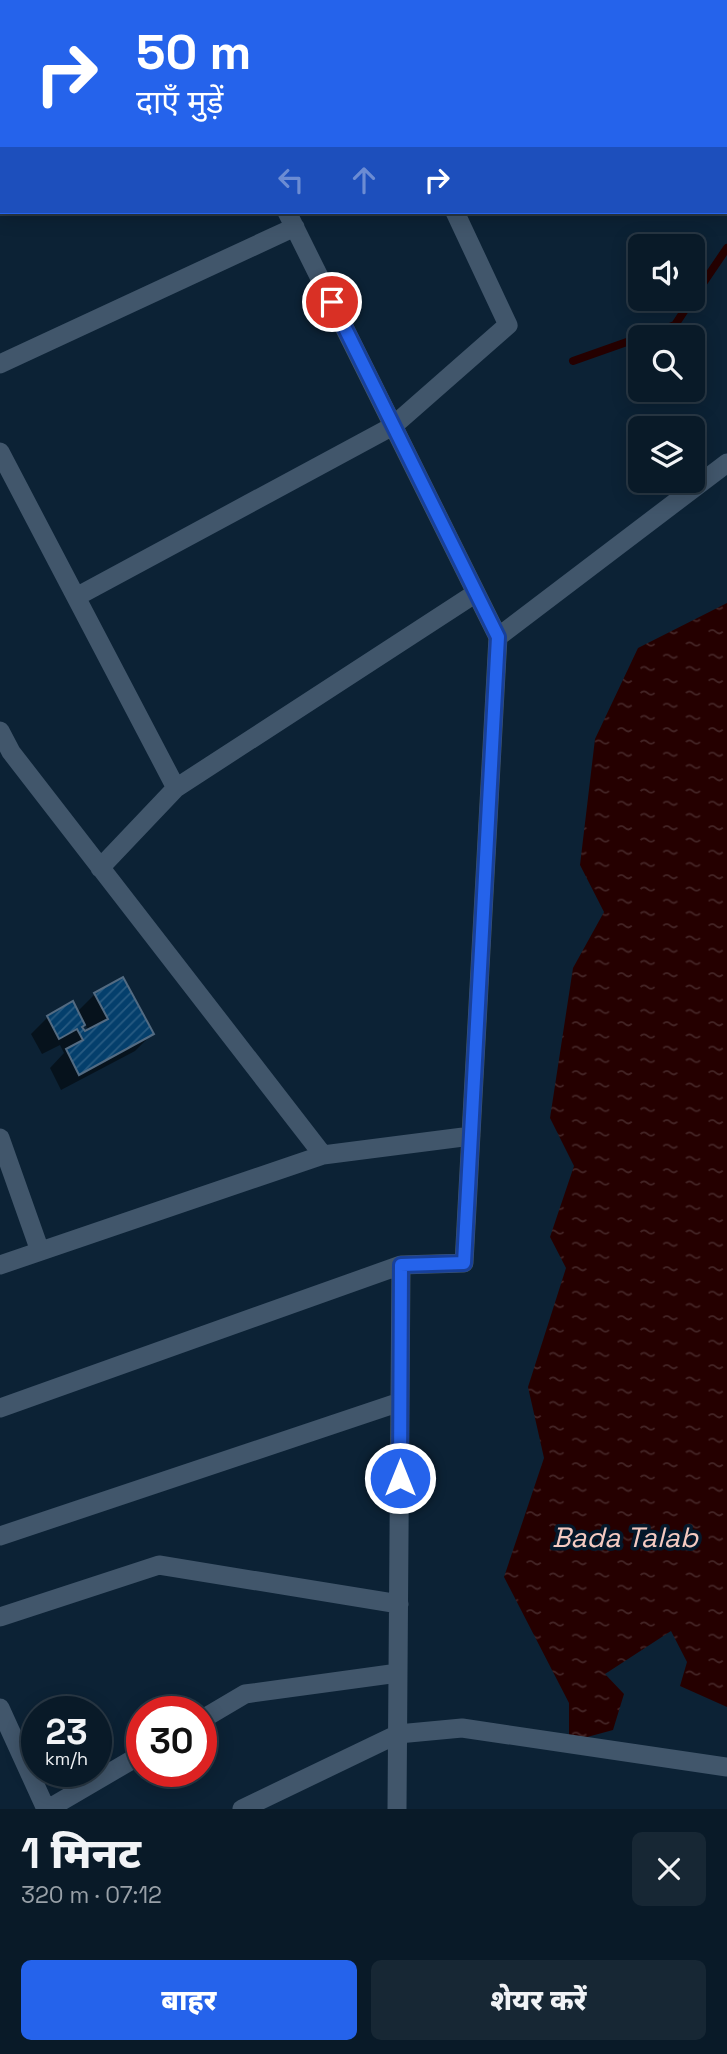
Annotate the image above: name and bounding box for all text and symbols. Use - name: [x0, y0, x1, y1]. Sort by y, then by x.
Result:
- text: 50 m: [136, 21, 251, 83]
- icon: right: [21, 28, 112, 119]
- text: दाएँ मुड़ें: [136, 82, 223, 122]
- icon: left: [272, 161, 310, 199]
- icon: ahead: [345, 161, 383, 199]
- icon: right: [418, 161, 456, 199]
- map controls: [628, 234, 705, 493]
- button: sound: [628, 234, 705, 311]
- pin: [302, 272, 362, 332]
- icon: arrive: [313, 283, 351, 321]
- button: search: [628, 325, 705, 402]
- button: layers: [628, 416, 705, 493]
- position arrow: [363, 1441, 437, 1515]
- water label: Bada Talab: [552, 1519, 699, 1555]
- speed limit sign: 30: [126, 1696, 217, 1787]
- text: 23: [45, 1710, 88, 1754]
- text: km/h: [45, 1747, 88, 1770]
- text: 1 मिनट: [21, 1827, 141, 1880]
- button: close: [632, 1832, 706, 1906]
- text: 320 m · 07:12: [21, 1880, 162, 1910]
- button: बाहर: [21, 1960, 357, 2040]
- button: शेयर करें: [371, 1960, 706, 2040]

